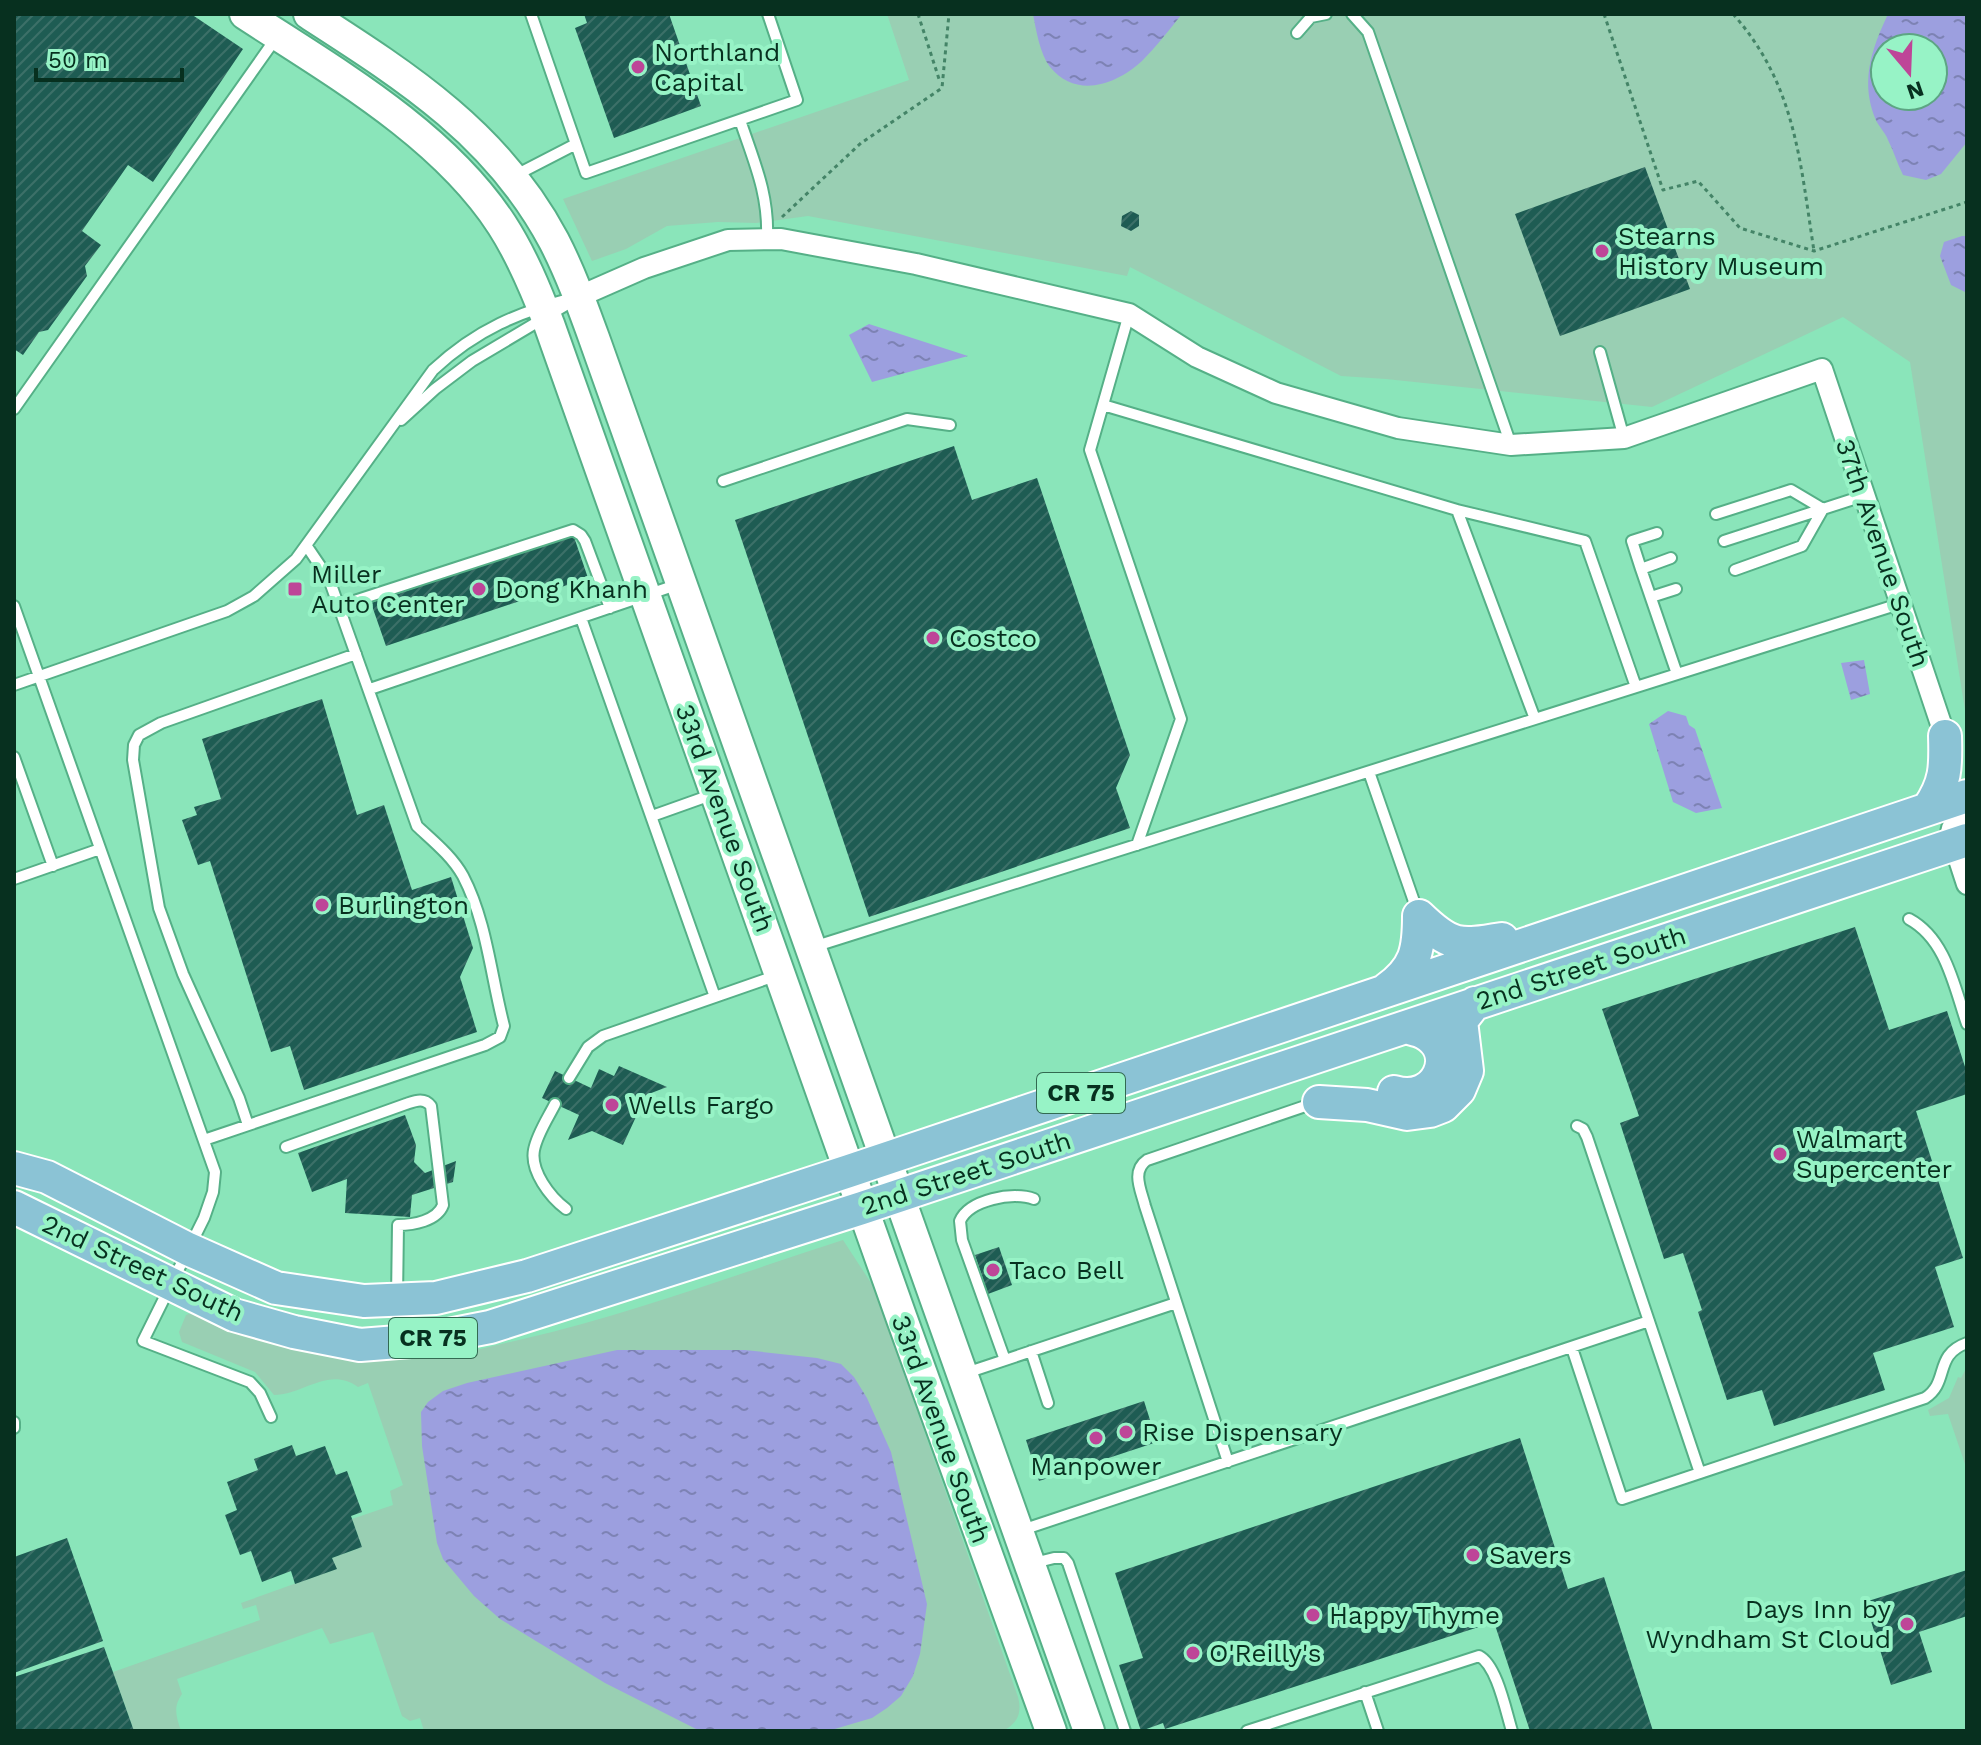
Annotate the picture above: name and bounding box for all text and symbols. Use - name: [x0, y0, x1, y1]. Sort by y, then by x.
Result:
- scale bar: [36, 32, 182, 82]
- north arrow: [1869, 32, 1949, 112]
- place label: Northland Capital: [654, 37, 780, 97]
- text: 50 m: [48, 46, 108, 74]
- marker: Northland Capital: [629, 58, 647, 76]
- text: N: [1904, 76, 1927, 105]
- place label: Stearns History Museum: [1618, 221, 1824, 281]
- marker: Stearns History Museum: [1593, 242, 1611, 260]
- street label: 37th Avenue South: [1830, 435, 1936, 671]
- place label: Miller Auto Center: [311, 559, 465, 619]
- place label: Dong Khanh: [495, 574, 648, 604]
- marker: Miller Auto Center: [286, 580, 304, 598]
- marker: Dong Khanh: [470, 580, 488, 598]
- place label: Costco: [949, 623, 1037, 653]
- marker: Costco: [924, 629, 942, 647]
- street label: 33rd Avenue South: [670, 700, 780, 936]
- place label: Burlington: [338, 890, 469, 920]
- marker: Burlington: [313, 896, 331, 914]
- street label: 2nd Street South: [1472, 920, 1690, 1016]
- road number: CR 75: [1037, 1073, 1125, 1113]
- place label: Wells Fargo: [628, 1090, 774, 1120]
- marker: Wells Fargo: [603, 1096, 621, 1114]
- place label: Walmart Supercenter: [1796, 1124, 1952, 1184]
- street label: 2nd Street South: [857, 1125, 1075, 1221]
- marker: Walmart Supercenter: [1771, 1145, 1789, 1163]
- street label: 2nd Street South: [37, 1208, 249, 1328]
- place label: Taco Bell: [1009, 1255, 1124, 1285]
- marker: Taco Bell: [984, 1261, 1002, 1279]
- street label: 33rd Avenue South: [886, 1311, 996, 1547]
- road number: CR 75: [389, 1318, 477, 1358]
- place label: Rise Dispensary: [1142, 1417, 1343, 1447]
- marker: Rise Dispensary: [1117, 1423, 1135, 1441]
- marker: Manpower: [1087, 1429, 1105, 1447]
- place label: Manpower: [1030, 1451, 1162, 1481]
- place label: Savers: [1489, 1540, 1572, 1570]
- marker: Savers: [1464, 1546, 1482, 1564]
- place label: Days Inn by Wyndham St Cloud: [1646, 1594, 1892, 1654]
- place label: Happy Thyme: [1329, 1600, 1500, 1630]
- marker: Happy Thyme: [1304, 1606, 1322, 1624]
- marker: Days Inn by Wyndham St Cloud: [1898, 1615, 1916, 1633]
- place label: O'Reilly's: [1209, 1638, 1321, 1668]
- marker: O'Reilly's: [1184, 1644, 1202, 1662]

